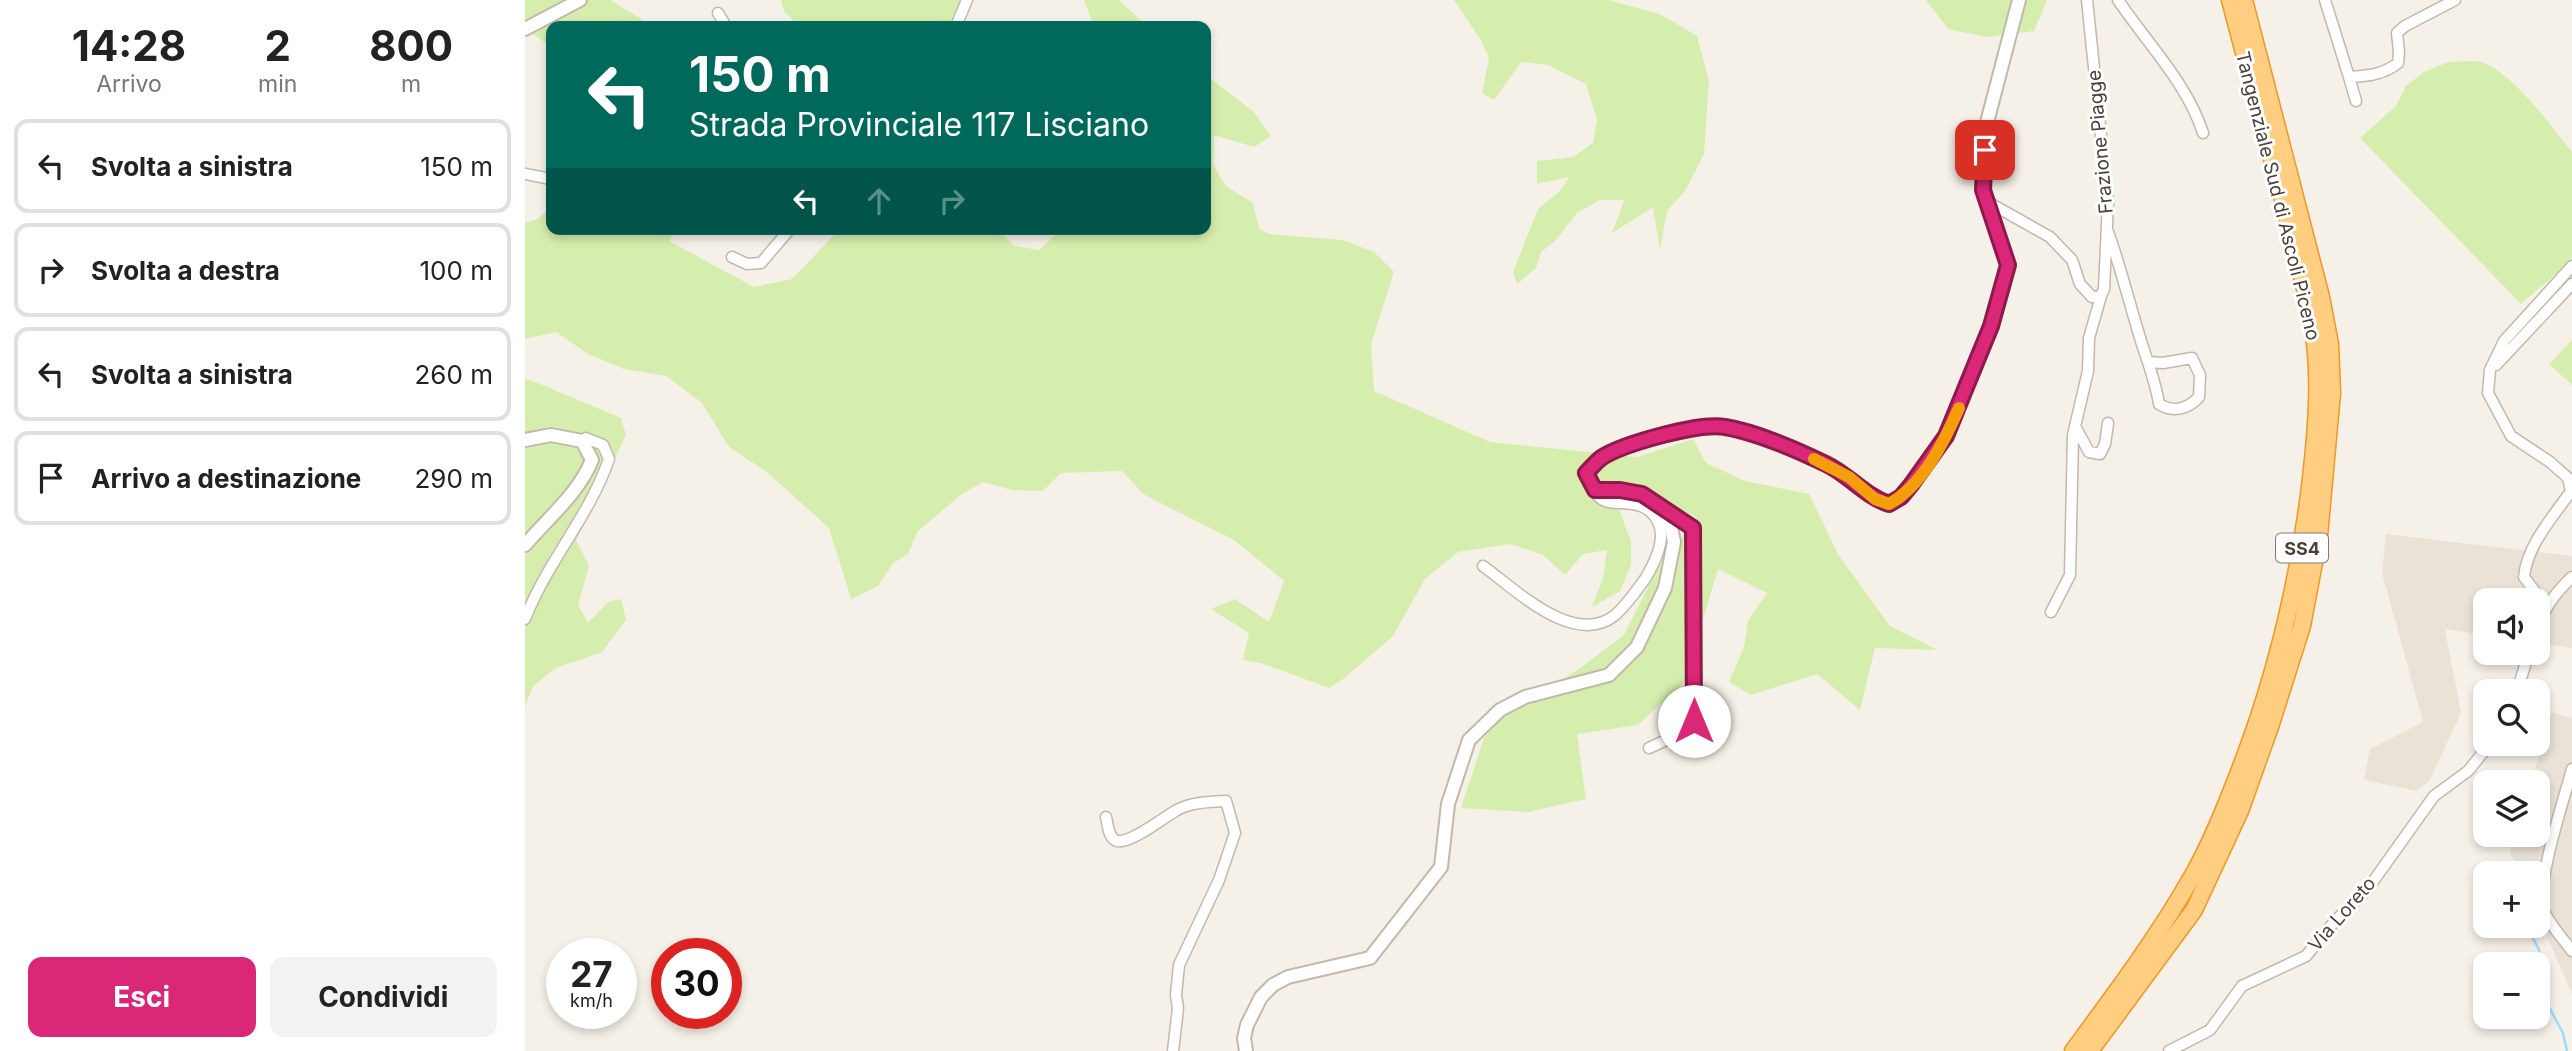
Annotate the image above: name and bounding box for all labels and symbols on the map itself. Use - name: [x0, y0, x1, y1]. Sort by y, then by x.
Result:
- street label: Tangenziale Sud di Ascoli Piceno: [2231, 49, 2325, 343]
- street label: Frazione Piagge: [2082, 69, 2118, 215]
- pin: [1955, 120, 2015, 180]
- road number: SS4: [2276, 534, 2328, 562]
- position arrow: [1657, 684, 1731, 758]
- street label: Via Loreto: [2303, 872, 2381, 956]
- speed limit sign: 30: [651, 938, 742, 1029]

